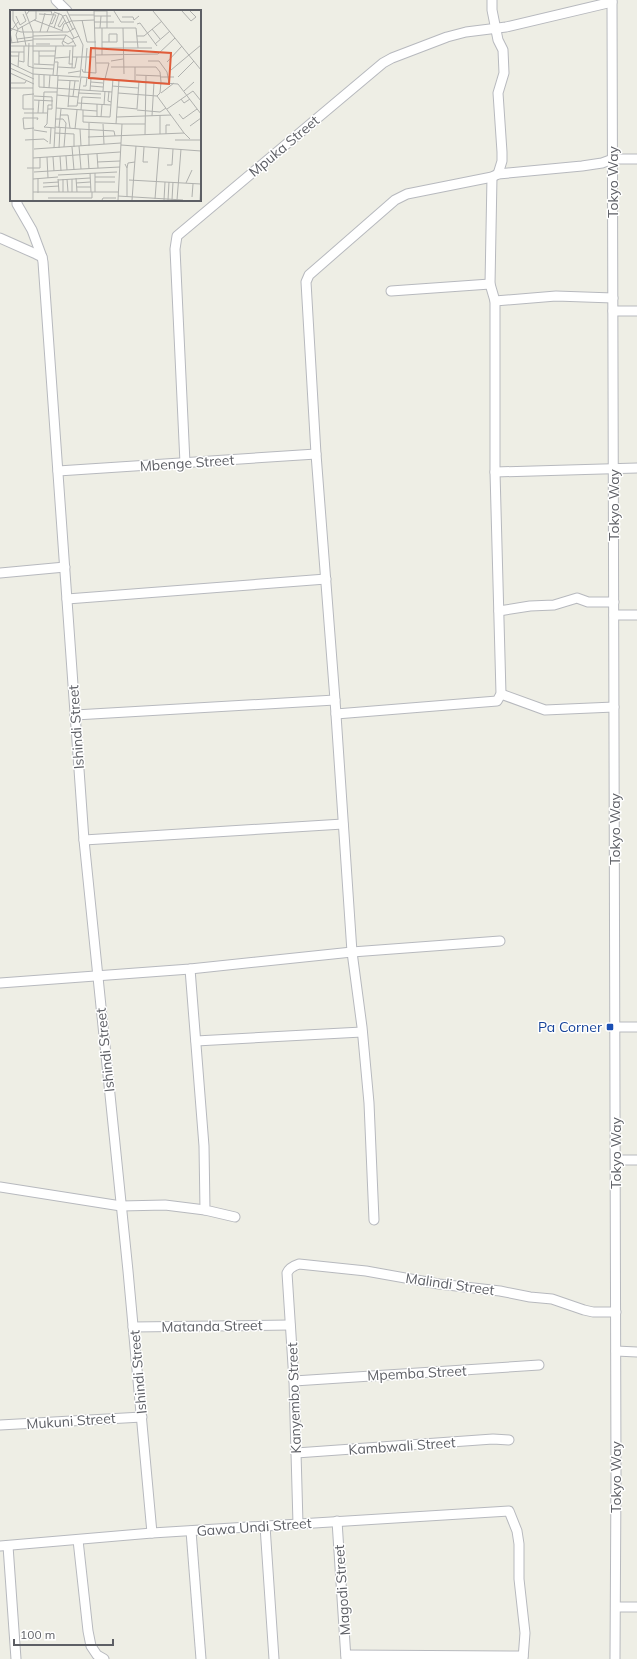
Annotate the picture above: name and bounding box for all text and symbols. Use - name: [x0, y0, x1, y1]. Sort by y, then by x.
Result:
- inset map: [10, 10, 201, 201]
- street label: Mpuka Street: [245, 111, 323, 181]
- street label: Tokyo Way: [604, 146, 622, 218]
- street label: Mbenge Street: [139, 451, 235, 475]
- street label: Tokyo Way: [605, 469, 623, 541]
- street label: Ishindi Street: [64, 684, 88, 770]
- street label: Tokyo Way: [606, 793, 624, 865]
- street label: Ishindi Street: [92, 1007, 118, 1093]
- place label: Pa Corner: [538, 1018, 603, 1036]
- marker: Pa Corner: [605, 1022, 615, 1032]
- street label: Tokyo Way: [607, 1117, 625, 1189]
- street label: Malindi Street: [404, 1269, 496, 1299]
- street label: Matanda Street: [161, 1316, 263, 1336]
- street label: Ishindi Street: [125, 1329, 151, 1415]
- street label: Kanyembo Street: [283, 1342, 305, 1454]
- street label: Mpemba Street: [367, 1361, 467, 1385]
- street label: Mukuni Street: [26, 1409, 116, 1433]
- street label: Kambwali Street: [348, 1433, 456, 1459]
- street label: Tokyo Way: [607, 1441, 625, 1513]
- street label: Gawa Undi Street: [196, 1514, 312, 1540]
- street label: Magodi Street: [330, 1544, 354, 1636]
- scale bar: [14, 1621, 113, 1647]
- text: 100 m: [20, 1627, 55, 1642]

